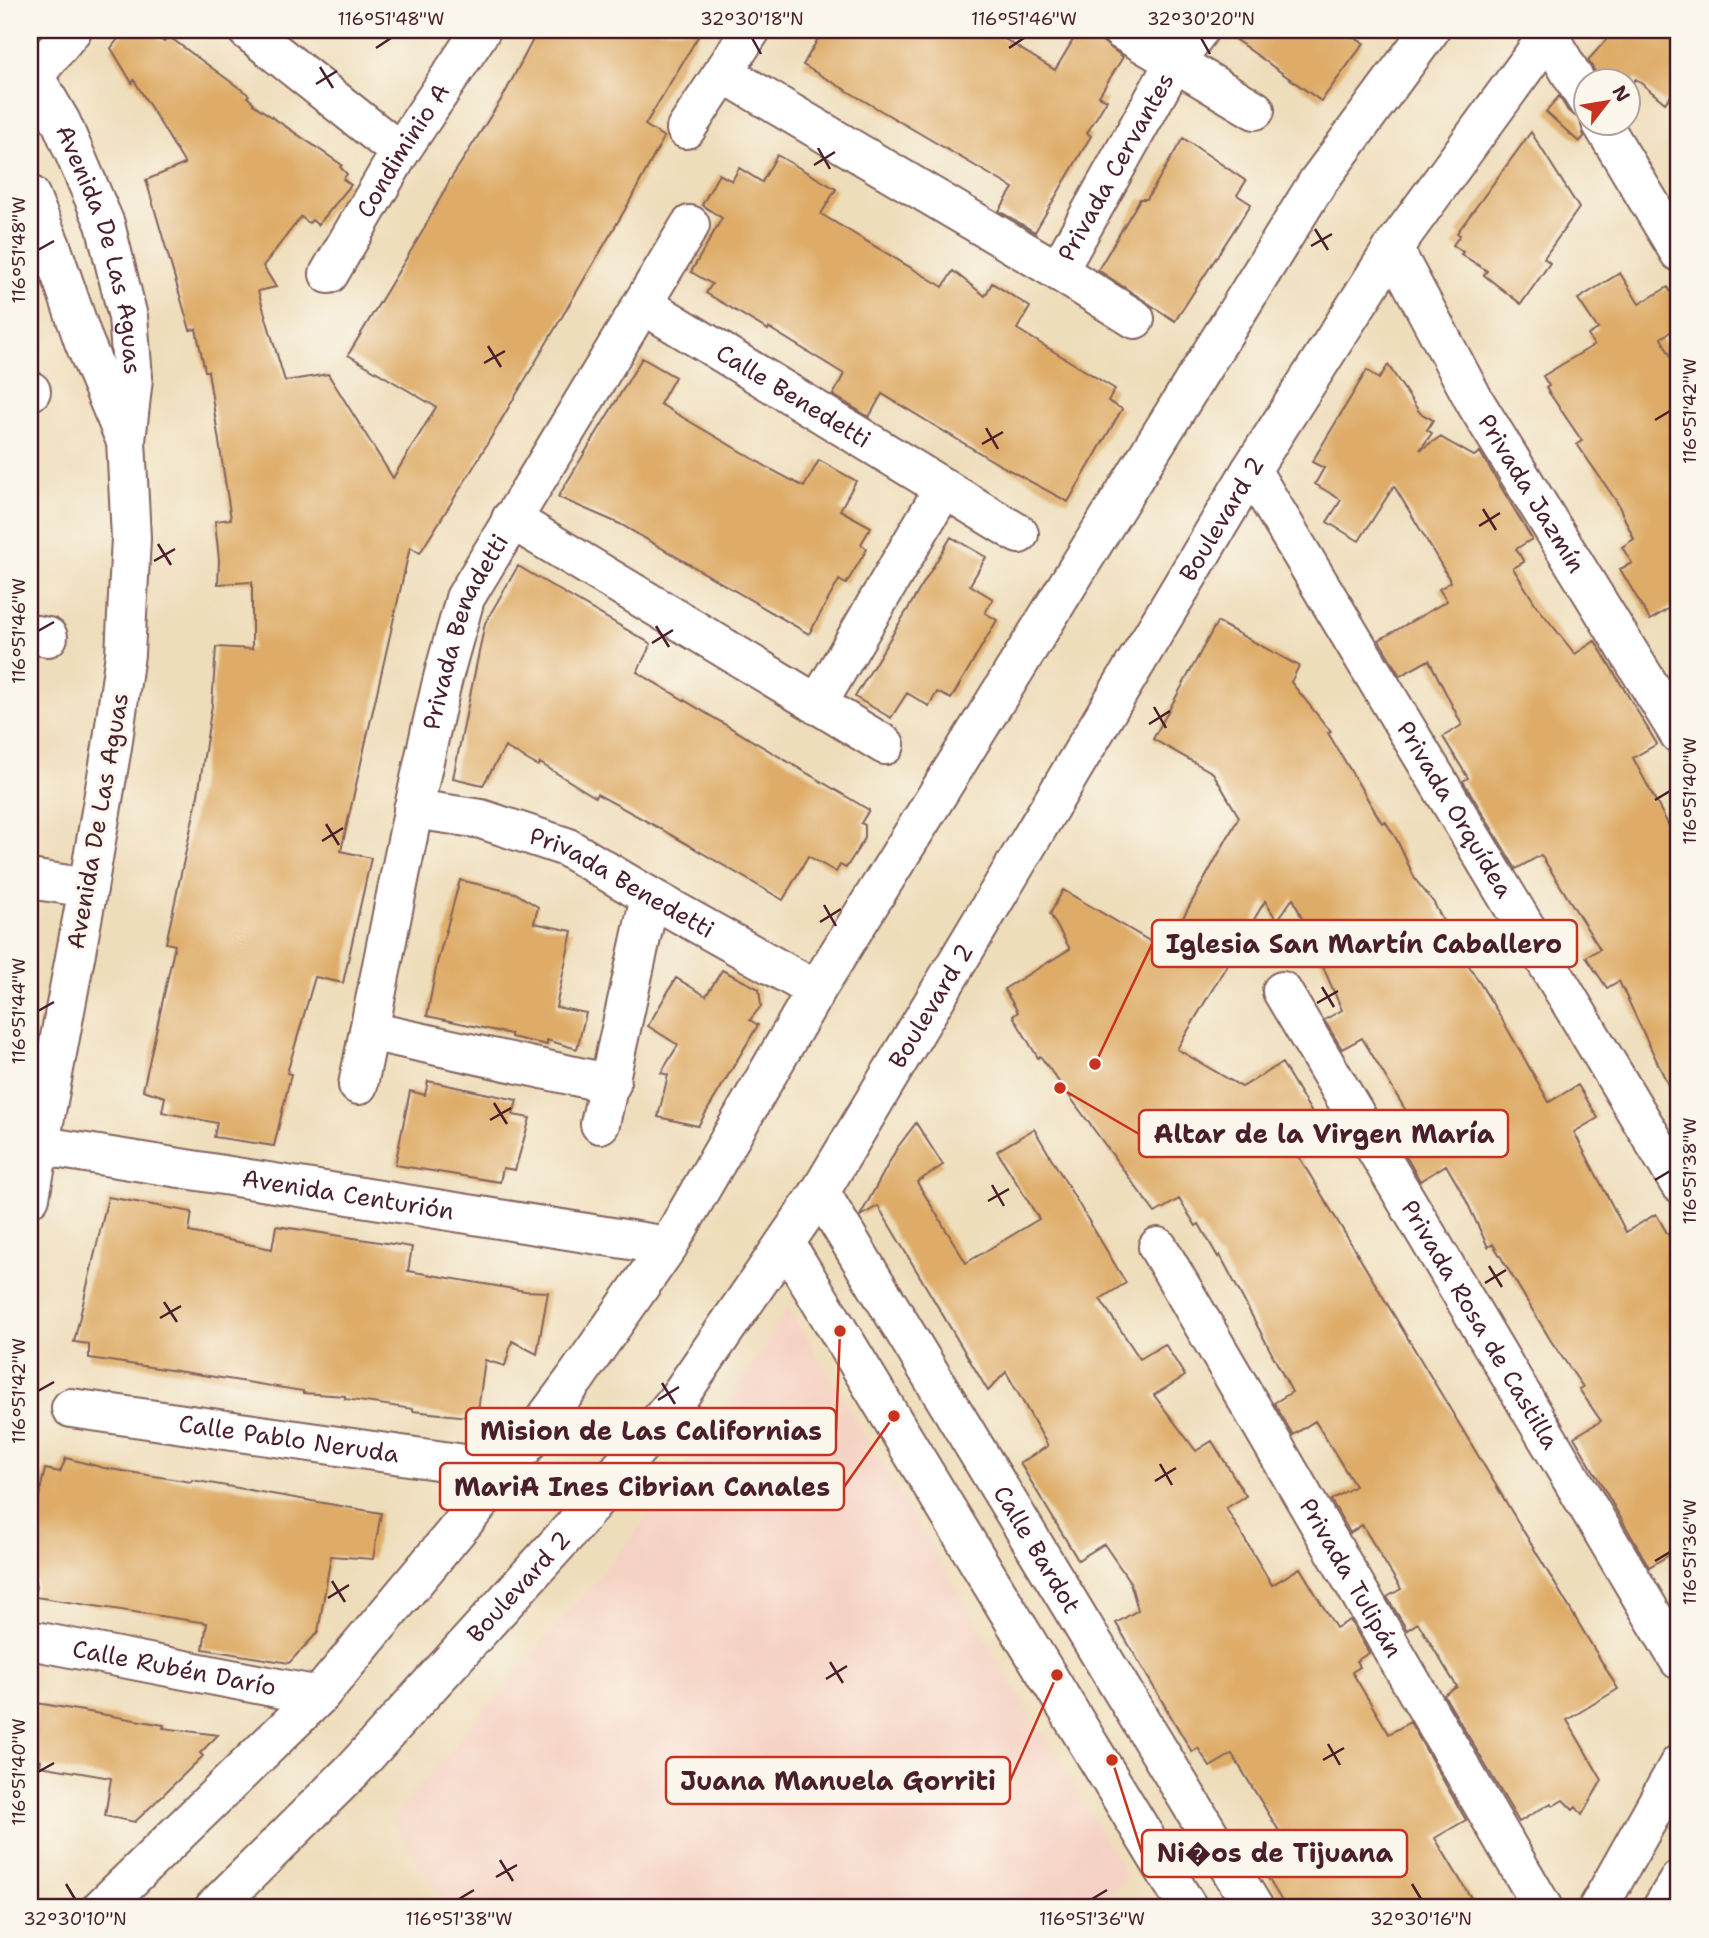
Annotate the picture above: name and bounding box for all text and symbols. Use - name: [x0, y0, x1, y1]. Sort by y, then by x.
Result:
- text: 116°51'48"W: [338, 7, 444, 31]
- text: 32°30'18"N: [700, 7, 804, 31]
- text: 116°51'46"W: [971, 7, 1077, 31]
- text: 32°30'20"N: [1147, 7, 1255, 31]
- north arrow: [1572, 66, 1642, 136]
- street label: Privada Cervantes: [1050, 67, 1181, 267]
- street label: Condiminio A: [349, 77, 457, 224]
- text: N: [1607, 81, 1636, 106]
- street label: Avenida De Las Aguas: [48, 120, 149, 376]
- text: 116°51'48"W: [7, 197, 31, 303]
- street label: Calle Benedetti: [710, 337, 877, 456]
- text: 116°51'42"W: [1678, 358, 1702, 464]
- street label: Privada Jazmín: [1470, 408, 1592, 579]
- street label: Boulevard 2: [1172, 450, 1272, 587]
- street label: Privada Benadetti: [415, 528, 516, 733]
- text: 116°51'46"W: [7, 578, 31, 684]
- street label: Avenida De Las Aguas: [60, 690, 136, 952]
- street label: Privada Orquídea: [1389, 715, 1520, 904]
- text: 116°51'40"W: [1678, 737, 1702, 845]
- street label: Privada Benedetti: [525, 820, 720, 946]
- callout: Iglesia San Martín Caballero: [1152, 920, 1577, 967]
- text: Iglesia San Martín Caballero: [1166, 926, 1562, 961]
- street label: Boulevard 2: [881, 937, 981, 1074]
- text: 116°51'44"W: [7, 958, 31, 1064]
- callout: Altar de la Virgen María: [1139, 1110, 1508, 1157]
- text: Altar de la Virgen María: [1154, 1116, 1495, 1151]
- text: 116°51'38"W: [1678, 1117, 1702, 1225]
- street label: Avenida Centurión: [240, 1162, 456, 1228]
- street label: Privada Rosa de Castilla: [1394, 1194, 1566, 1455]
- text: 116°51'42"W: [7, 1338, 31, 1444]
- street label: Calle Pablo Neruda: [177, 1407, 401, 1470]
- callout: Mision de Las Californias: [466, 1408, 836, 1455]
- text: Mision de Las Californias: [480, 1413, 822, 1448]
- callout: MariA Ines Cibrian Canales: [440, 1463, 844, 1510]
- text: MariA Ines Cibrian Canales: [454, 1469, 830, 1504]
- street label: Calle Bardot: [986, 1480, 1088, 1619]
- street label: Privada Tulipán: [1292, 1492, 1410, 1664]
- text: 116°51'36"W: [1678, 1499, 1702, 1605]
- street label: Boulevard 2: [460, 1524, 578, 1650]
- street label: Calle Rubén Darío: [70, 1633, 279, 1703]
- text: 116°51'40"W: [7, 1718, 31, 1826]
- callout: Juana Manuela Gorriti: [666, 1757, 1010, 1804]
- text: Juana Manuela Gorriti: [680, 1763, 996, 1798]
- callout: Ni�os de Tijuana: [1142, 1830, 1407, 1877]
- text: Ni�os de Tijuana: [1157, 1835, 1393, 1870]
- text: 32°30'10"N: [23, 1907, 127, 1931]
- text: 116°51'38"W: [405, 1907, 513, 1931]
- text: 116°51'36"W: [1039, 1907, 1145, 1931]
- text: 32°30'16"N: [1370, 1907, 1472, 1931]

